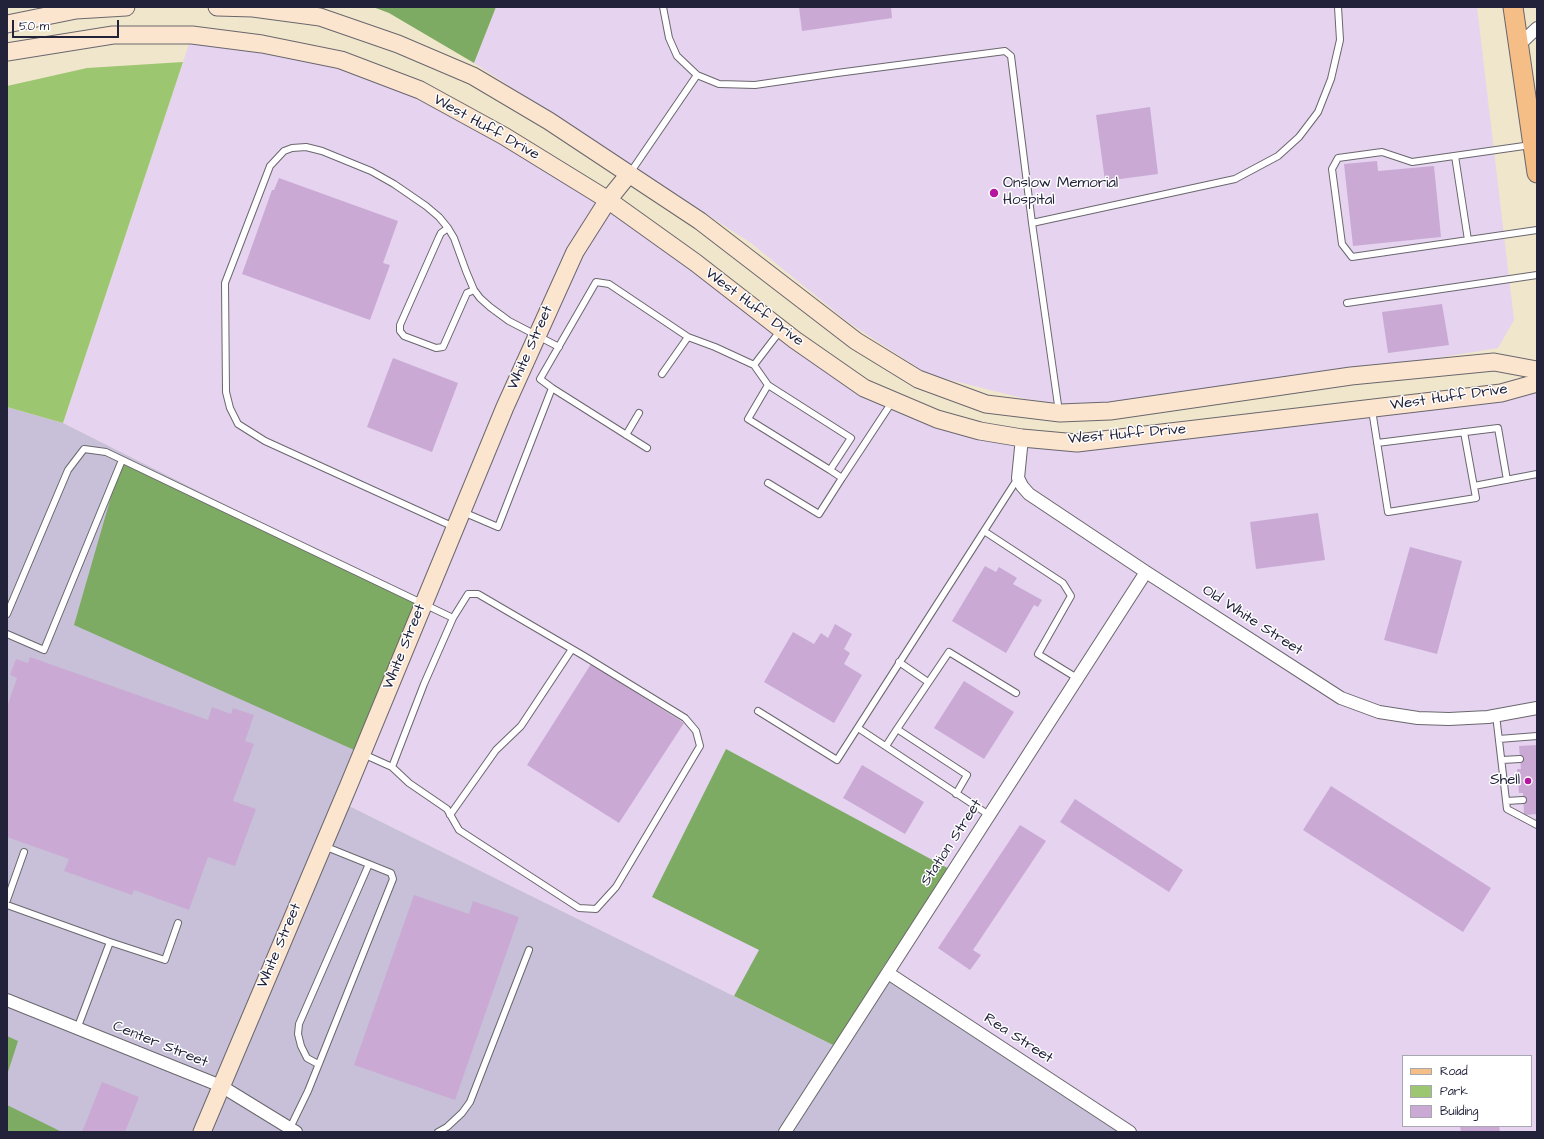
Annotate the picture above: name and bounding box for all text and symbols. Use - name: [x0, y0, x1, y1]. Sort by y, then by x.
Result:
- scale bar: [14, 12, 121, 38]
- text: 50 m: [19, 18, 49, 35]
- street label: West Huff Drive: [430, 91, 542, 165]
- place label: Onslow Memorial Hospital: [1003, 175, 1118, 210]
- marker: Onslow Memorial Hospital: [988, 187, 1000, 199]
- street label: West Huff Drive: [701, 265, 807, 351]
- street label: White Street: [504, 303, 558, 393]
- street label: West Huff Drive: [1389, 381, 1509, 415]
- street label: West Huff Drive: [1067, 421, 1187, 449]
- street label: Old White Street: [1198, 582, 1306, 660]
- street label: White Street: [380, 602, 430, 692]
- place label: Shell: [1490, 772, 1520, 790]
- marker: Shell: [1523, 776, 1533, 786]
- street label: Station Street: [917, 796, 987, 890]
- street label: White Street: [254, 901, 306, 991]
- street label: Rea Street: [980, 1010, 1056, 1068]
- street label: Center Street: [110, 1018, 210, 1072]
- legend: [1402, 1055, 1532, 1127]
- text: Road: [1440, 1063, 1468, 1080]
- text: Park: [1440, 1083, 1468, 1100]
- text: Building: [1440, 1103, 1478, 1120]

